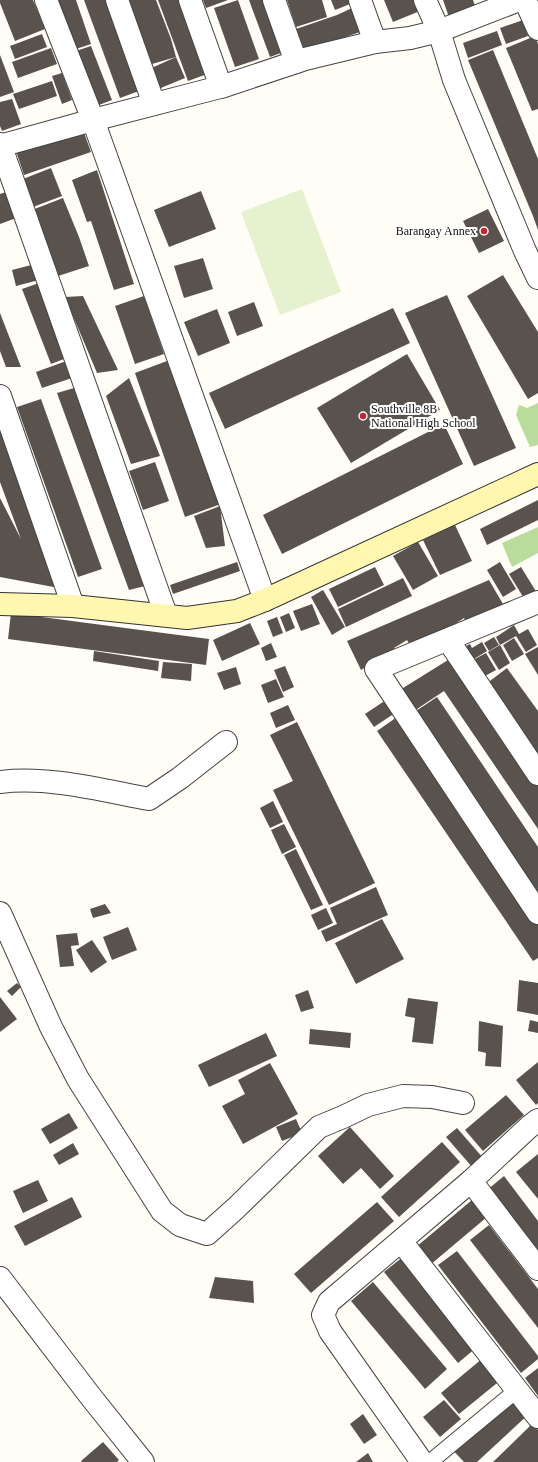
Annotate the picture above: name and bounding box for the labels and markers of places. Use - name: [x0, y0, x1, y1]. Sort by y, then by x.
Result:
- place label: Barangay Annex: [396, 224, 476, 238]
- marker: Barangay Annex: [479, 226, 489, 236]
- place label: Southville 8B National High School: [371, 402, 476, 430]
- marker: Southville 8B National High School: [358, 411, 368, 421]

